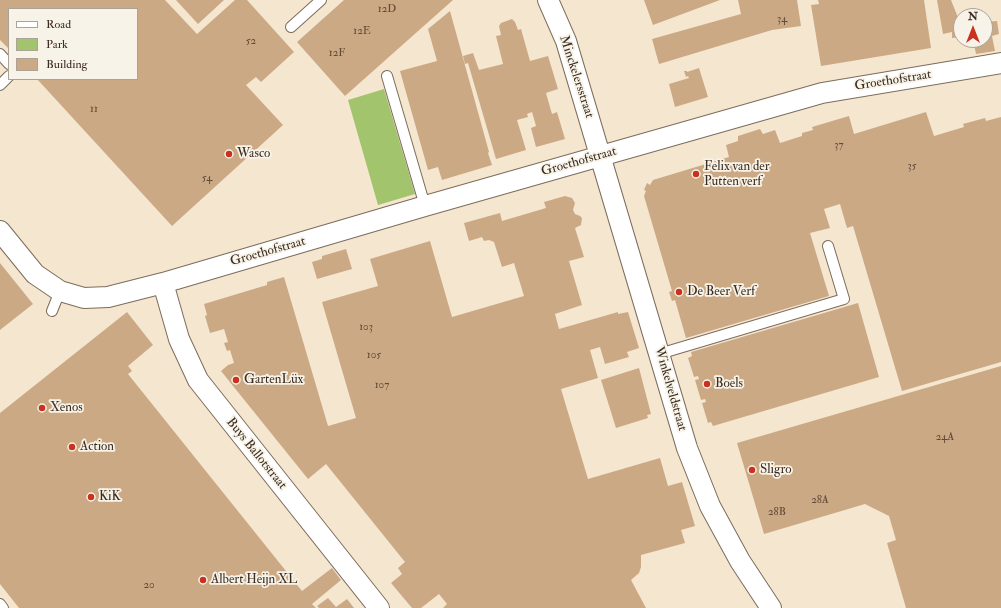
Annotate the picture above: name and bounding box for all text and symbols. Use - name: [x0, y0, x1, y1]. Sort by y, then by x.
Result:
- house number: 12D: [378, 3, 396, 17]
- legend: [8, 8, 138, 80]
- north arrow: [953, 8, 993, 48]
- text: N: [968, 10, 978, 23]
- house number: 34: [777, 13, 787, 27]
- text: Road: [46, 17, 71, 32]
- house number: 12E: [353, 25, 371, 39]
- street label: Minckelersstraat: [555, 34, 597, 120]
- house number: 52: [246, 35, 256, 49]
- text: Park: [46, 37, 68, 52]
- house number: 12F: [329, 47, 345, 61]
- text: Building: [46, 57, 87, 72]
- street label: Groethofstraat: [854, 67, 932, 95]
- house number: 11: [90, 103, 98, 117]
- house number: 37: [834, 139, 844, 153]
- street label: Groethofstraat: [540, 144, 618, 180]
- place label: Wasco: [237, 146, 270, 162]
- marker: Wasco: [224, 149, 234, 159]
- place label: Felix van der Putten verf: [704, 159, 770, 190]
- house number: 35: [907, 160, 917, 174]
- marker: Felix van der Putten verf: [691, 169, 701, 179]
- house number: 54: [202, 172, 212, 186]
- street label: Groethofstraat: [229, 234, 307, 270]
- place label: De Beer Verf: [687, 284, 755, 300]
- marker: De Beer Verf: [674, 287, 684, 297]
- house number: 103: [359, 321, 373, 335]
- street label: Winkelveldstraat: [650, 345, 690, 433]
- house number: 105: [367, 349, 381, 363]
- place label: GartenLüx: [244, 372, 303, 388]
- marker: GartenLüx: [231, 375, 241, 385]
- place label: Boels: [715, 376, 743, 392]
- house number: 107: [375, 379, 389, 393]
- marker: Boels: [702, 379, 712, 389]
- place label: Xenos: [50, 400, 83, 416]
- marker: Xenos: [37, 403, 47, 413]
- street label: Buys Ballotstraat: [222, 415, 290, 493]
- house number: 24A: [936, 431, 954, 445]
- place label: Action: [80, 439, 114, 455]
- marker: Action: [67, 442, 77, 452]
- place label: Sligro: [760, 462, 791, 478]
- marker: Sligro: [747, 465, 757, 475]
- place label: KiK: [99, 489, 121, 505]
- marker: KiK: [86, 492, 96, 502]
- house number: 28A: [811, 494, 829, 508]
- house number: 28B: [768, 506, 786, 520]
- place label: Albert Heijn XL: [211, 572, 297, 588]
- marker: Albert Heijn XL: [198, 575, 208, 585]
- house number: 20: [143, 579, 155, 593]

